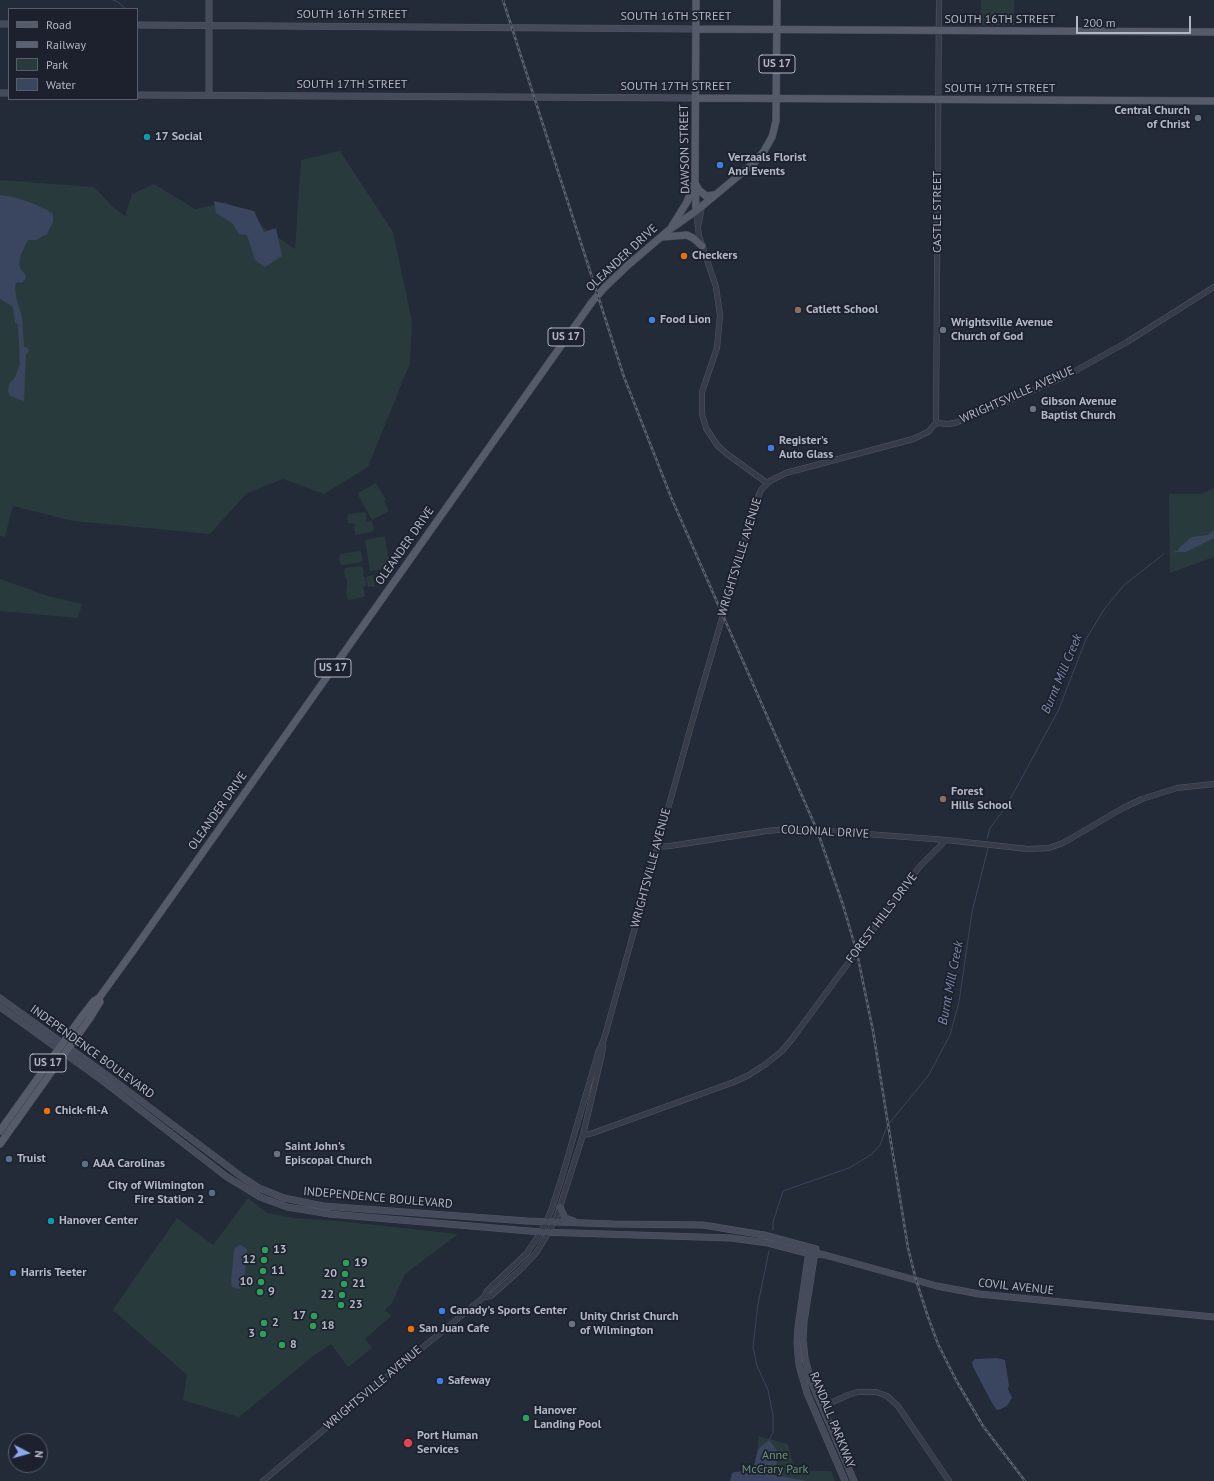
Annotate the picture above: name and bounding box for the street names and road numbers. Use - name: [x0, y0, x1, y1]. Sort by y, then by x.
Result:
- street label: SOUTH 16TH STREET: [296, 8, 408, 22]
- street label: SOUTH 16TH STREET: [620, 10, 732, 24]
- street label: SOUTH 16TH STREET: [944, 13, 1056, 27]
- road number: US 17: [759, 55, 795, 73]
- street label: SOUTH 17TH STREET: [296, 78, 408, 92]
- street label: SOUTH 17TH STREET: [620, 80, 732, 94]
- street label: SOUTH 17TH STREET: [944, 82, 1056, 96]
- street label: DAWSON STREET: [677, 104, 693, 194]
- street label: CASTLE STREET: [931, 171, 945, 253]
- street label: OLEANDER DRIVE: [583, 221, 661, 295]
- road number: US 17: [548, 328, 584, 346]
- street label: WRIGHTSVILLE AVENUE: [958, 363, 1076, 427]
- street label: WRIGHTSVILLE AVENUE: [715, 496, 765, 618]
- street label: OLEANDER DRIVE: [373, 504, 437, 588]
- road number: US 17: [315, 659, 351, 677]
- street label: OLEANDER DRIVE: [186, 769, 250, 853]
- street label: WRIGHTSVILLE AVENUE: [628, 807, 674, 929]
- street label: COLONIAL DRIVE: [781, 823, 869, 841]
- street label: FOREST HILLS DRIVE: [843, 870, 921, 966]
- street label: INDEPENDENCE BOULEVARD: [27, 1002, 157, 1102]
- road number: US 17: [30, 1054, 66, 1072]
- street label: INDEPENDENCE BOULEVARD: [303, 1184, 453, 1212]
- street label: COVIL AVENUE: [977, 1276, 1055, 1298]
- street label: WRIGHTSVILLE AVENUE: [321, 1343, 425, 1433]
- street label: RANDALL PARKWAY: [806, 1370, 858, 1470]

